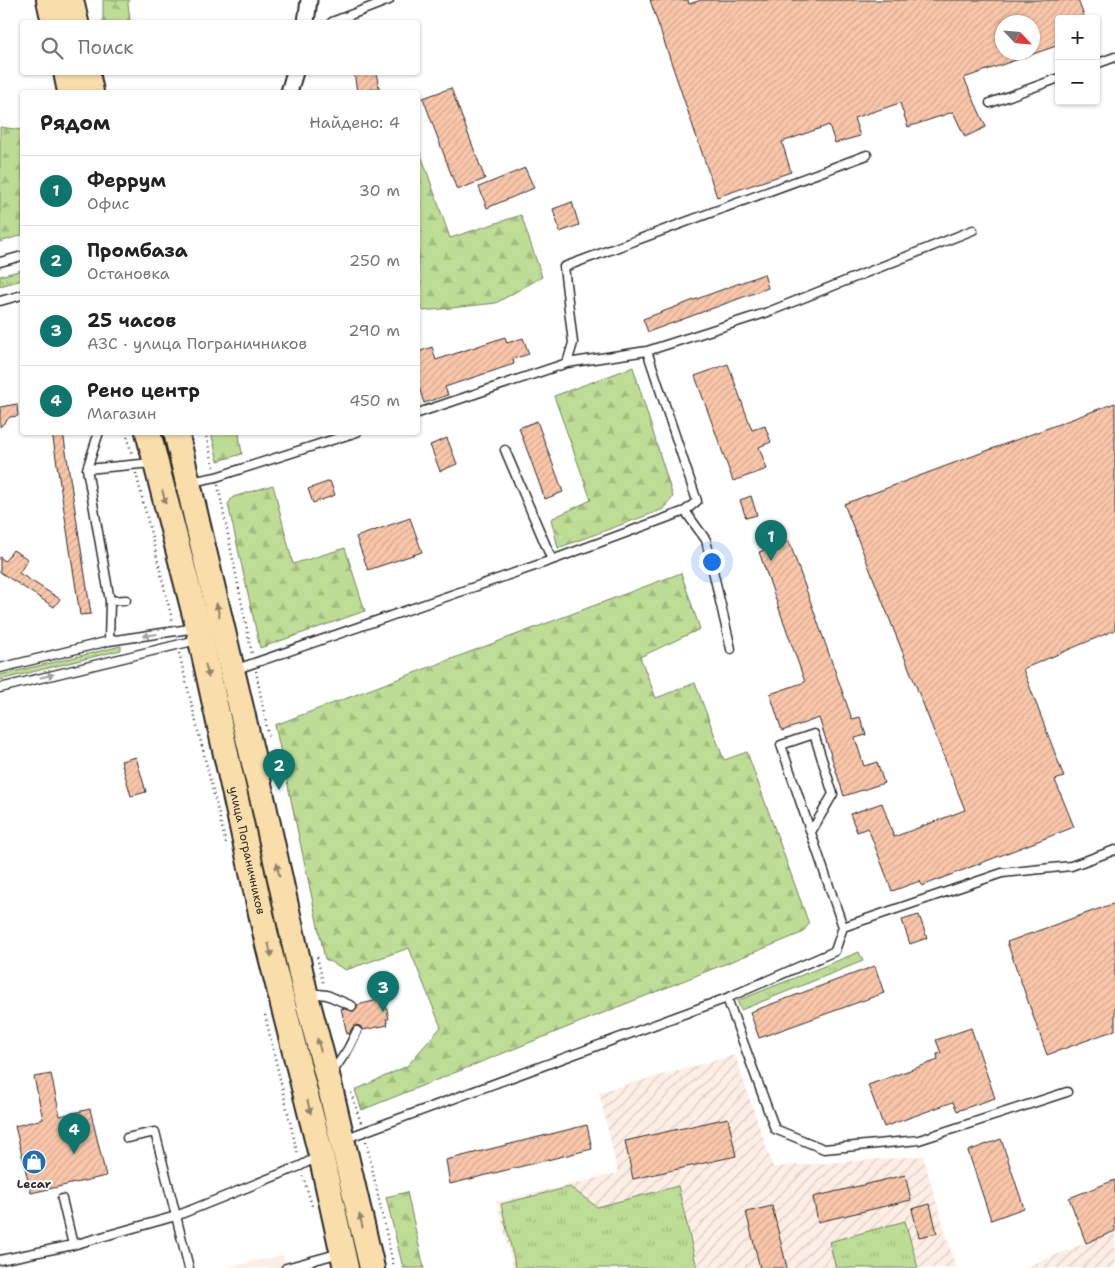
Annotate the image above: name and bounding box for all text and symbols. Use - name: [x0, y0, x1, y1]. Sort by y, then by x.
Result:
- north arrow: [995, 15, 1040, 60]
- map controls: [1055, 15, 1100, 105]
- button: +: [1055, 15, 1100, 60]
- search box: [20, 20, 420, 75]
- icon: search: [38, 34, 66, 62]
- text: Поиск: [78, 35, 133, 60]
- button: −: [1055, 60, 1100, 105]
- text: Рядом: [40, 109, 110, 137]
- text: Найдено: 4: [309, 112, 400, 133]
- text: Феррум: [87, 168, 166, 193]
- text: 1: [52, 180, 60, 201]
- text: 30 m: [359, 180, 400, 201]
- text: Офис: [87, 193, 129, 214]
- text: Промбаза: [87, 238, 188, 263]
- text: 2: [50, 250, 62, 271]
- text: 250 m: [349, 250, 400, 271]
- text: Остановка: [87, 263, 170, 284]
- text: 25 часов: [87, 308, 176, 333]
- text: 3: [50, 320, 62, 341]
- text: 290 m: [348, 320, 400, 341]
- text: АЗС · улица Пограничников: [87, 333, 307, 354]
- text: Рено центр: [87, 378, 200, 403]
- text: 4: [50, 390, 62, 411]
- text: 450 m: [349, 390, 400, 411]
- text: Магазин: [87, 403, 156, 424]
- one-way arrow: [160, 489, 168, 504]
- pin: 1: [755, 520, 787, 561]
- your location: [699, 549, 725, 575]
- one-way arrow: [214, 602, 222, 617]
- one-way arrow: [141, 632, 157, 640]
- one-way arrow: [204, 664, 212, 680]
- one-way arrow: [40, 672, 55, 680]
- pin: 2: [263, 749, 295, 790]
- street label: улица Пограничников: [225, 785, 269, 916]
- one-way arrow: [274, 862, 282, 878]
- one-way arrow: [266, 942, 274, 957]
- pin: 3: [367, 971, 399, 1012]
- one-way arrow: [315, 1038, 323, 1053]
- one-way arrow: [305, 1100, 313, 1115]
- pin: 4: [58, 1113, 90, 1154]
- shop icon: Lecar: [21, 1149, 47, 1175]
- place label: Lecar: [17, 1176, 52, 1192]
- one-way arrow: [357, 1213, 365, 1228]

